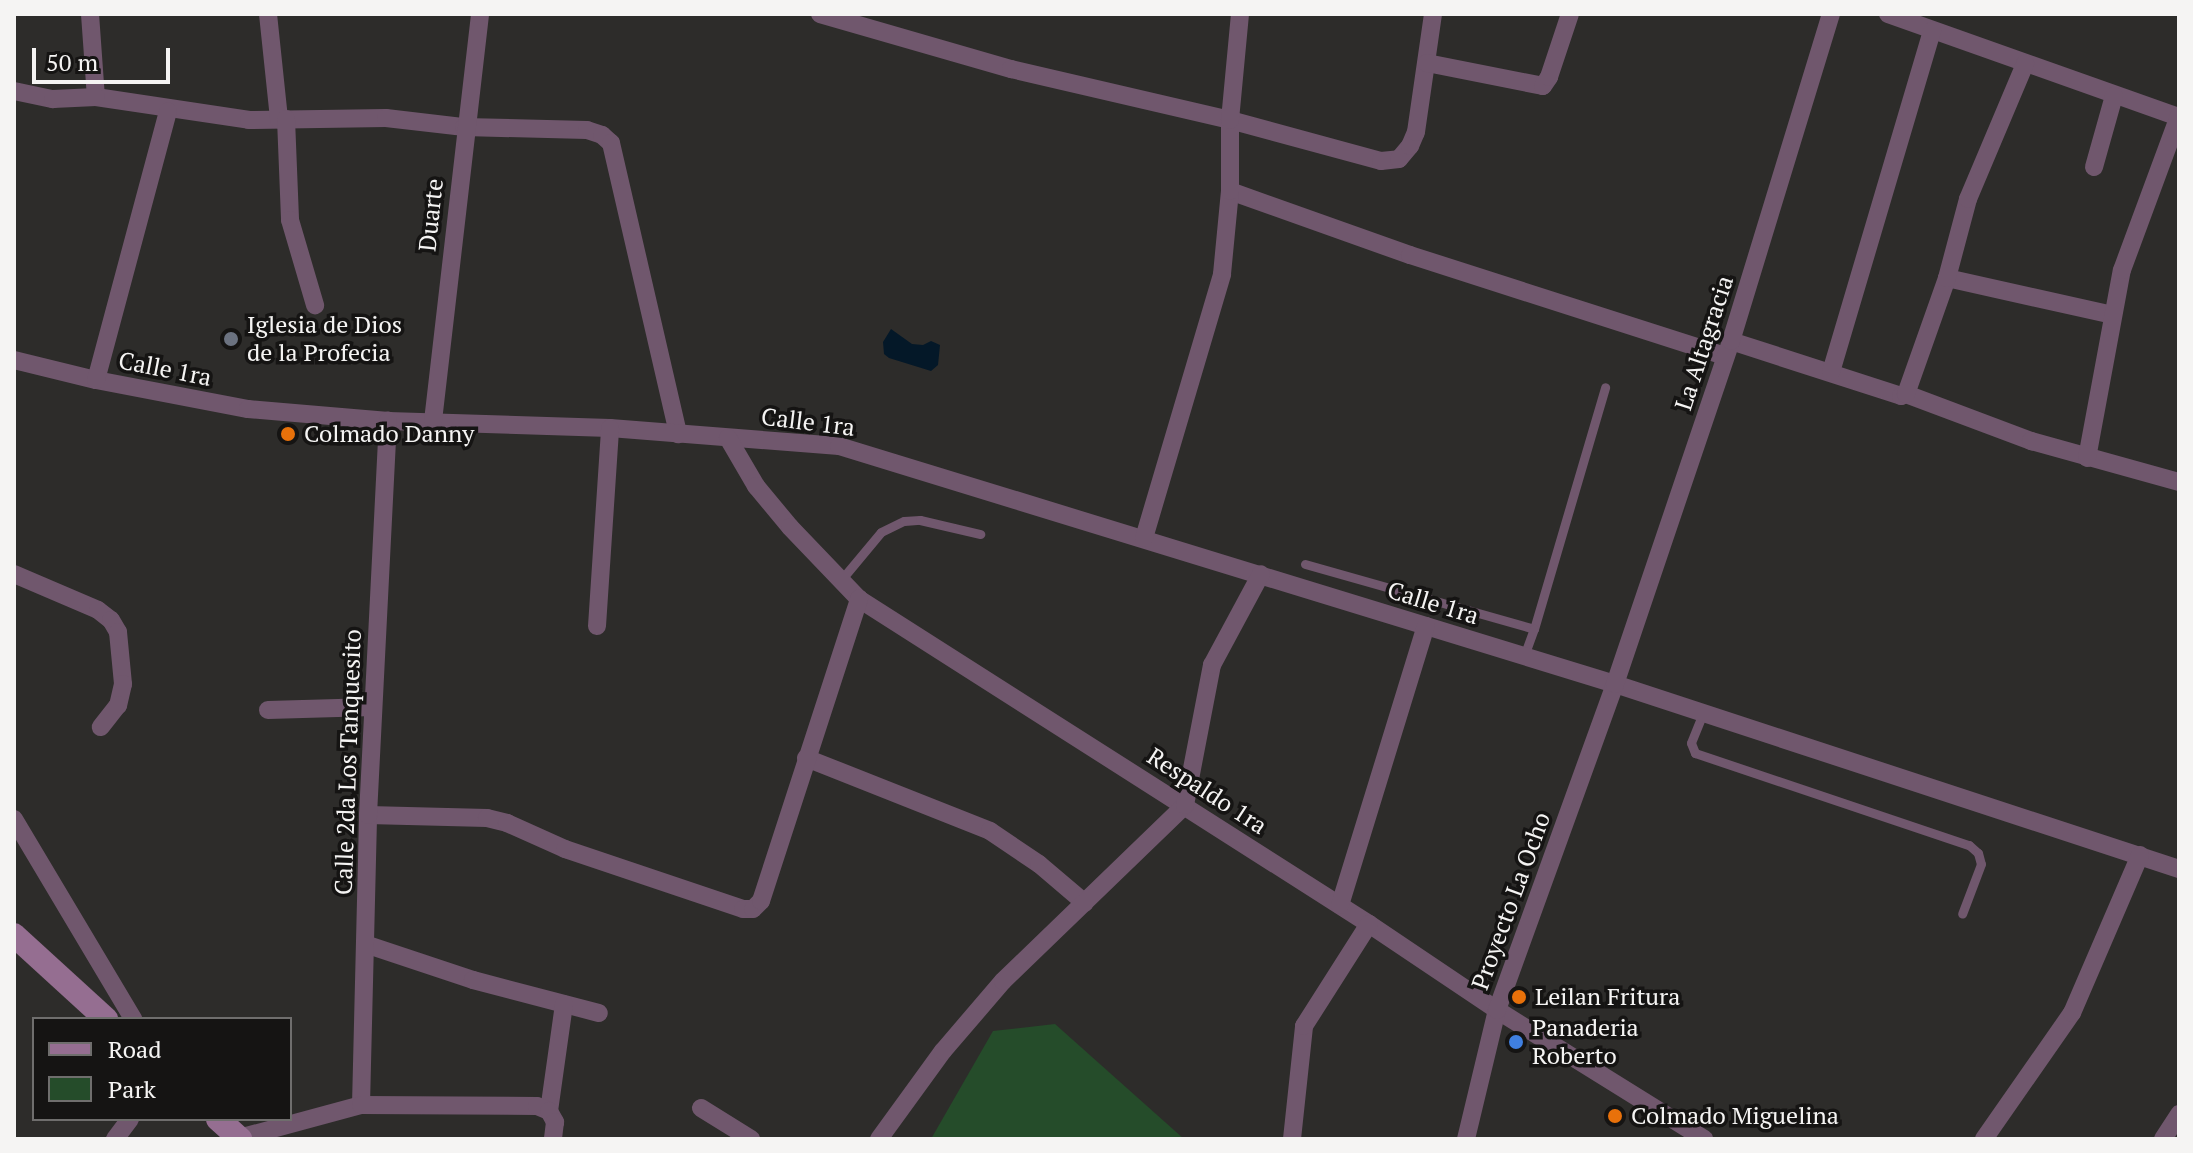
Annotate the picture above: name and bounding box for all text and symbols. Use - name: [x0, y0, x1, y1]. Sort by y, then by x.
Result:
- scale bar: [36, 32, 174, 82]
- text: 50 m: [46, 46, 98, 78]
- street label: Duarte: [413, 177, 449, 253]
- street label: La Altagracia: [1669, 272, 1739, 414]
- place label: Iglesia de Dios de la Profecia: [247, 311, 402, 367]
- marker: Iglesia de Dios de la Profecia: [222, 330, 240, 348]
- street label: Calle 1ra: [116, 346, 214, 392]
- street label: Calle 1ra: [760, 402, 856, 442]
- place label: Colmado Danny: [304, 420, 474, 448]
- marker: Colmado Danny: [279, 425, 297, 443]
- street label: Calle 1ra: [1384, 575, 1482, 631]
- street label: Calle 2da Los Tanquesito: [329, 629, 367, 895]
- street label: Respaldo 1ra: [1142, 742, 1272, 840]
- street label: Proyecto La Ocho: [1466, 808, 1556, 994]
- place label: Leilan Fritura: [1535, 983, 1680, 1011]
- marker: Leilan Fritura: [1510, 988, 1528, 1006]
- place label: Panaderia Roberto: [1532, 1014, 1639, 1070]
- legend: [32, 1017, 292, 1121]
- text: Road: [108, 1033, 162, 1065]
- marker: Panaderia Roberto: [1507, 1033, 1525, 1051]
- text: Park: [108, 1073, 156, 1105]
- place label: Colmado Miguelina: [1631, 1102, 1839, 1130]
- marker: Colmado Miguelina: [1606, 1107, 1624, 1125]

